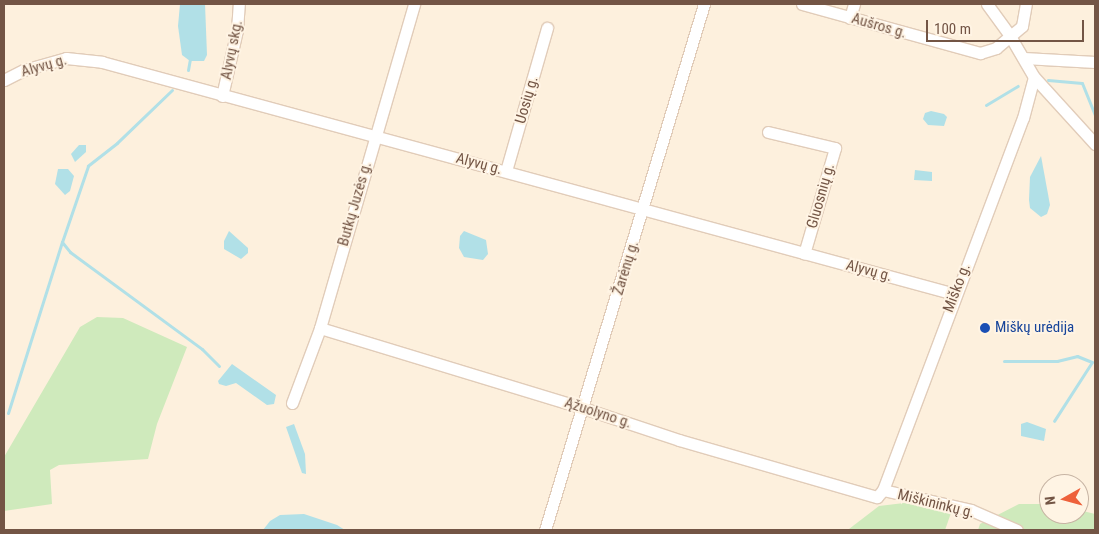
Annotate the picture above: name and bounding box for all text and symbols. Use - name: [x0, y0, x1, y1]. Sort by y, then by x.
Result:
- street label: Aušros g.: [849, 10, 909, 42]
- scale bar: [929, 10, 1086, 42]
- street label: Alyvų skg.: [217, 19, 247, 81]
- text: 100 m: [934, 20, 971, 38]
- street label: Alyvų g.: [19, 51, 69, 81]
- street label: Uosių g.: [512, 74, 542, 126]
- street label: Alyvų g.: [454, 149, 504, 179]
- street label: Butkų Juzės g.: [334, 160, 376, 248]
- street label: Gluosnių g.: [803, 161, 839, 231]
- street label: Žarėnų g.: [609, 239, 643, 297]
- street label: Alyvų g.: [844, 256, 894, 286]
- street label: Miško g.: [940, 261, 974, 315]
- place label: Miškų urėdija: [995, 319, 1074, 337]
- marker: Miškų urėdija: [979, 322, 991, 334]
- street label: Ąžuolyno g.: [562, 394, 634, 432]
- north arrow: [1039, 474, 1089, 524]
- street label: Miškininkų g.: [896, 486, 976, 522]
- text: N: [1042, 495, 1059, 506]

